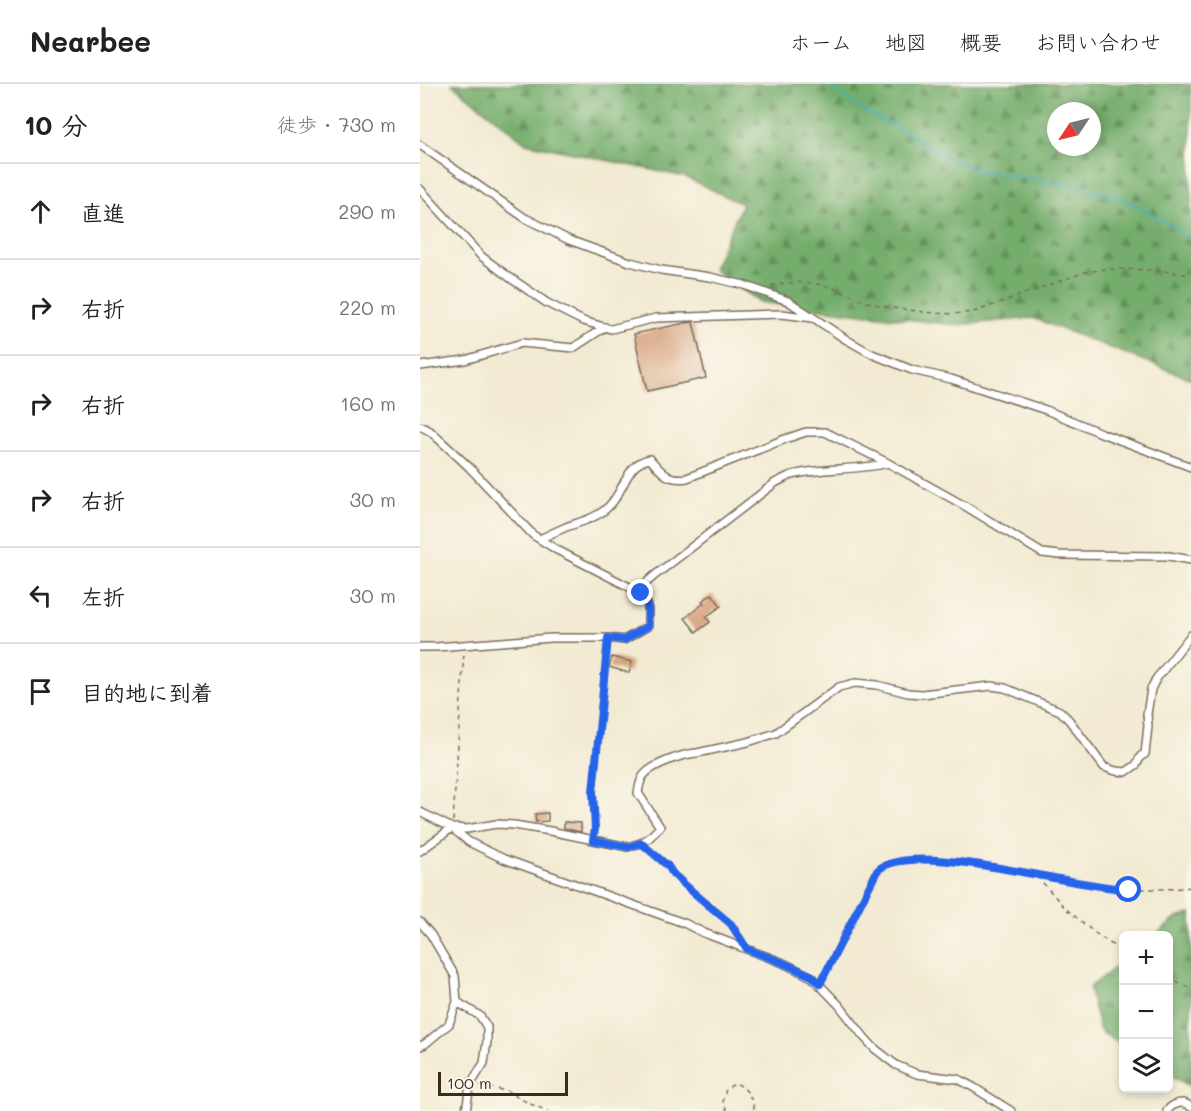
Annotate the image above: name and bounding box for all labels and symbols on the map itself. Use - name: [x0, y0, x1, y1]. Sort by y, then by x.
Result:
- north arrow: [1047, 102, 1101, 156]
- route end: [627, 579, 653, 605]
- route start: [1115, 876, 1141, 902]
- scale bar: [438, 1069, 568, 1096]

